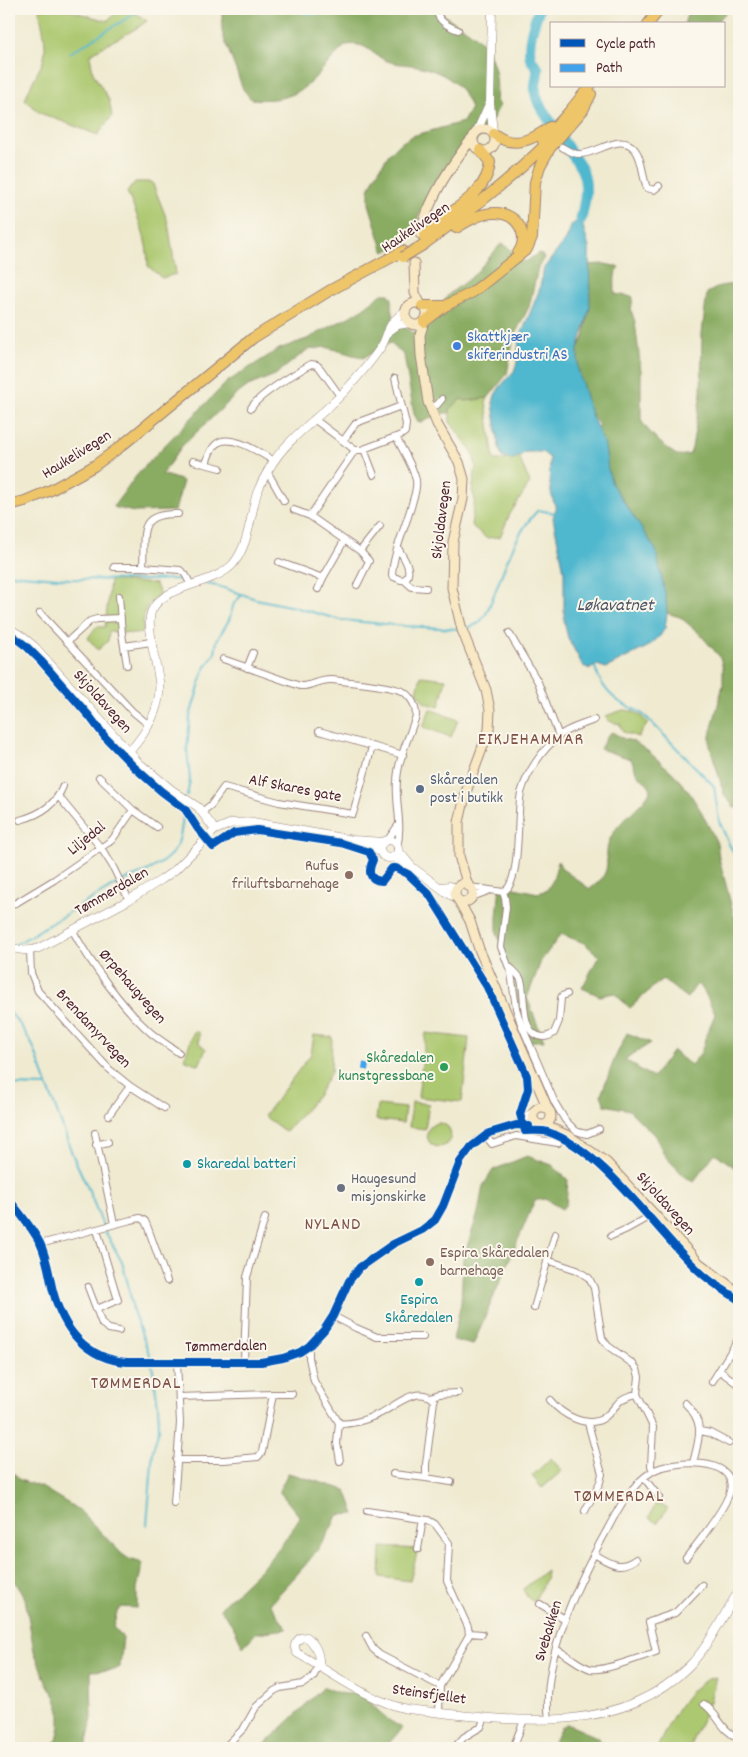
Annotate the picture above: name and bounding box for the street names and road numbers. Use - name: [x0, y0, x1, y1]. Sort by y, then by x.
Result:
- street label: Haukelivegen: [377, 197, 455, 259]
- street label: Haukelivegen: [38, 425, 116, 485]
- street label: Skjoldavegen: [426, 479, 458, 561]
- street label: Skjoldavegen: [67, 665, 137, 739]
- street label: Alf Skares gate: [247, 769, 343, 809]
- street label: Liljedal: [63, 816, 111, 862]
- street label: Tømmerdalen: [71, 862, 153, 922]
- street label: Ørpehaugvegen: [93, 944, 171, 1030]
- street label: Brendamyrvegen: [50, 984, 136, 1074]
- street label: Skjoldavegen: [630, 1167, 700, 1241]
- street label: Tømmerdalen: [185, 1335, 267, 1359]
- street label: Svebakken: [529, 1598, 569, 1664]
- street label: Steinsfjellet: [391, 1678, 468, 1712]

